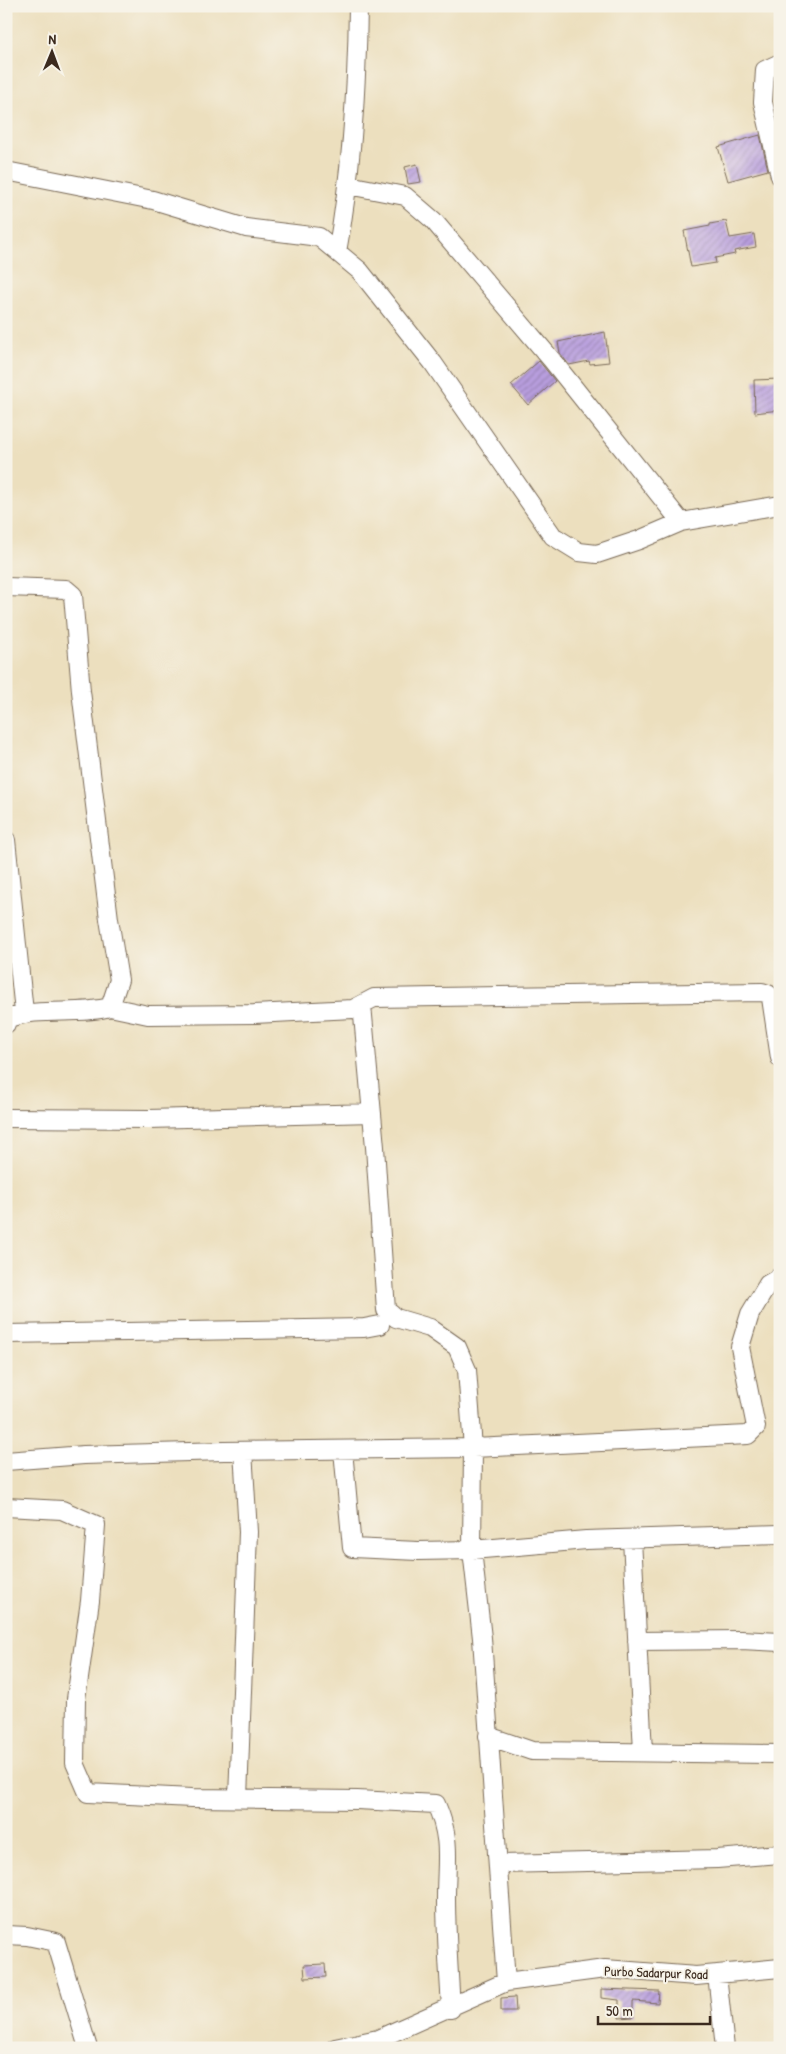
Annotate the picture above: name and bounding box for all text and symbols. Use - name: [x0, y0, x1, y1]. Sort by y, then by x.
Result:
- north arrow: [28, 28, 78, 78]
- text: N: [48, 29, 57, 48]
- street label: Purbo Sadarpur Road: [604, 1961, 709, 1984]
- scale bar: [598, 1994, 711, 2026]
- text: 50 m: [606, 2000, 633, 2021]

